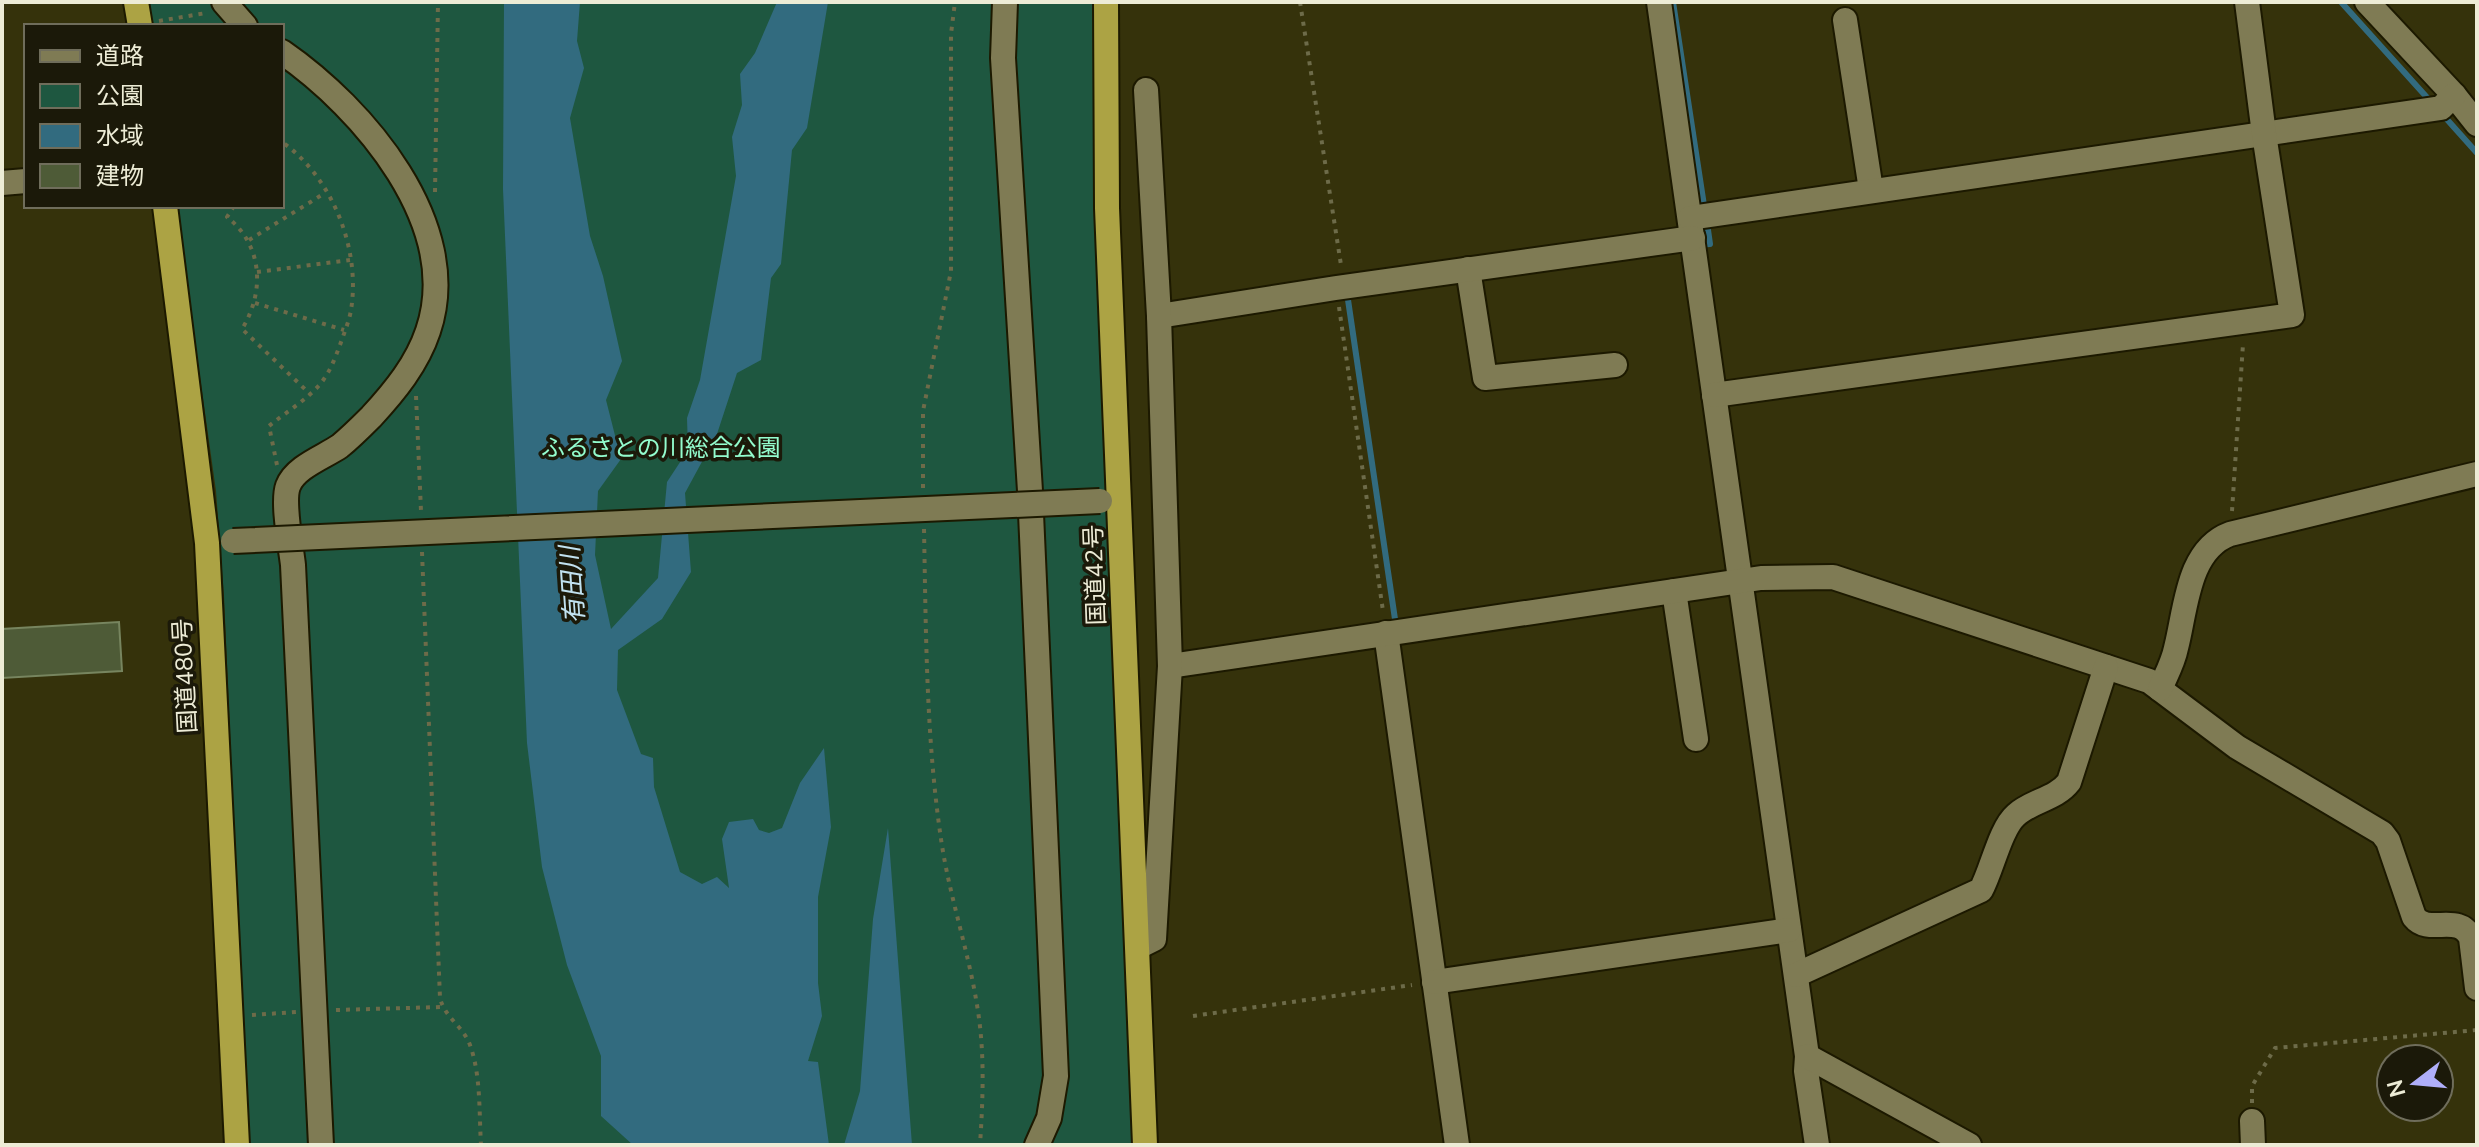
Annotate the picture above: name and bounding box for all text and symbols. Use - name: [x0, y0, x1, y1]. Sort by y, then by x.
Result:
- legend: [24, 24, 284, 208]
- text: 道路: [96, 40, 144, 72]
- text: 公園: [96, 80, 144, 112]
- text: 水域: [96, 120, 144, 152]
- text: 建物: [96, 160, 144, 192]
- park label: ふるさとの川総合公園: [541, 432, 781, 464]
- street label: 国道42号: [1077, 524, 1113, 626]
- water label: 有田川: [552, 542, 593, 625]
- street label: 国道480号: [166, 618, 204, 734]
- north arrow: [2375, 1043, 2455, 1123]
- text: N: [2380, 1076, 2413, 1100]

